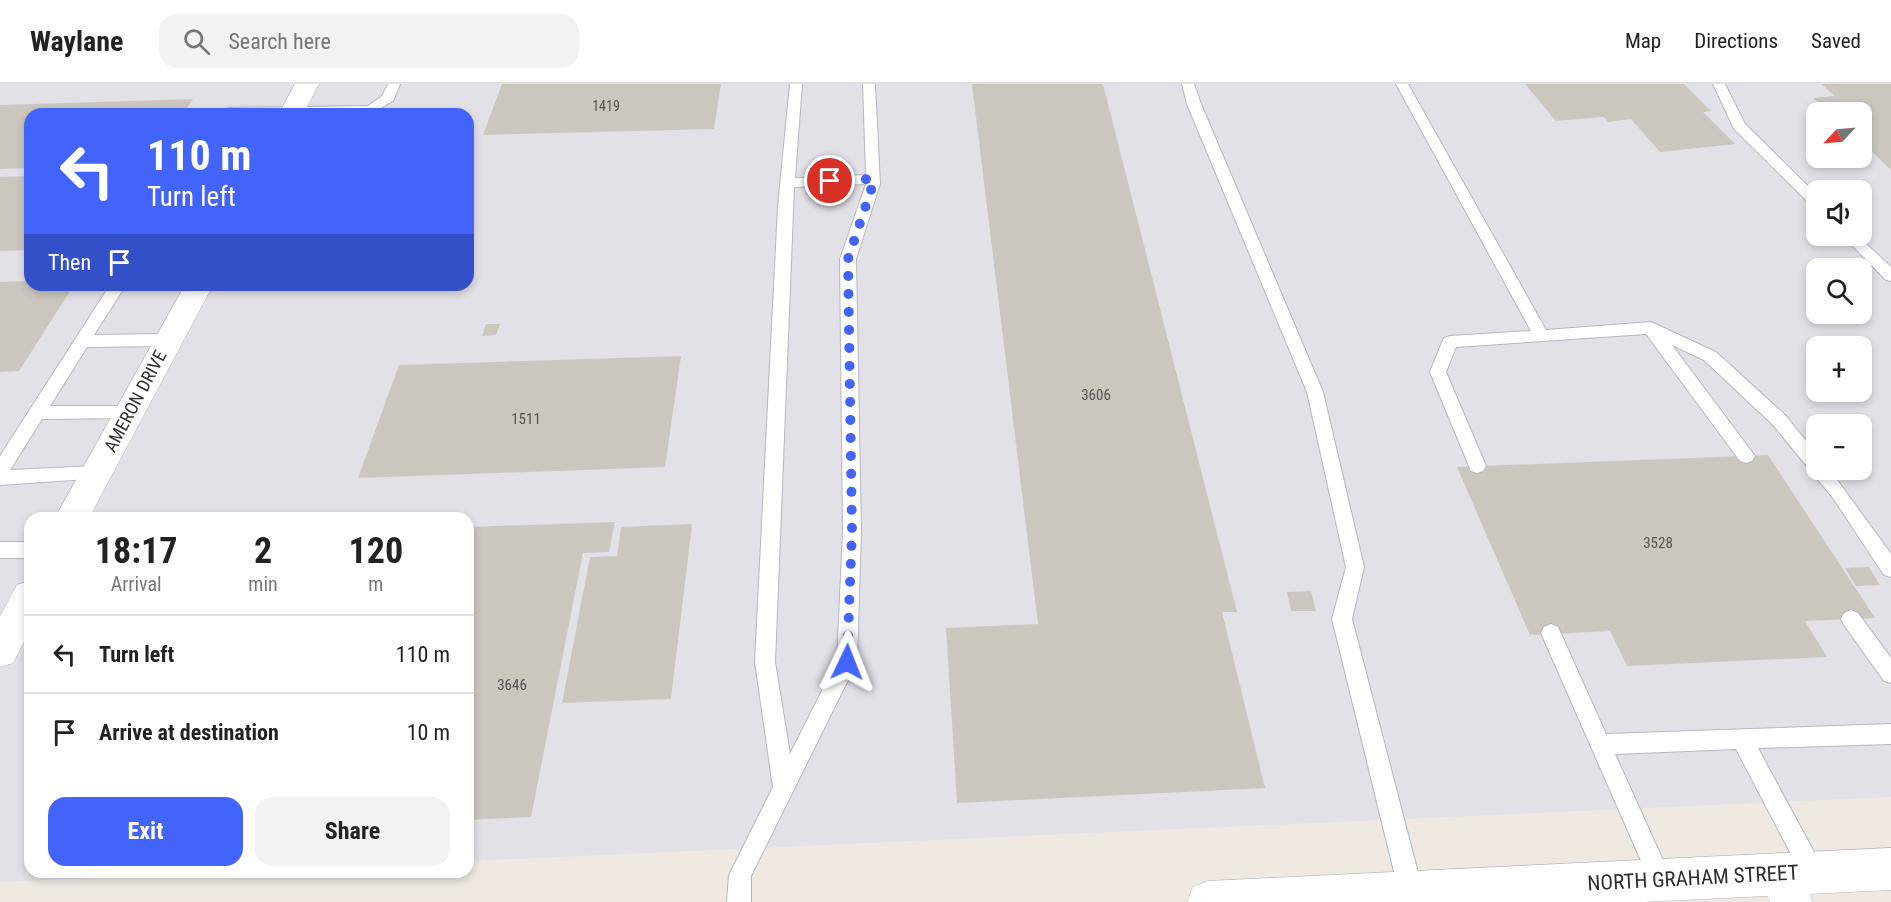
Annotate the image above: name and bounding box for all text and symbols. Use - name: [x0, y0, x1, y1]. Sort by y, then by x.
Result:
- search box: [159, 14, 579, 68]
- text: Waylane: [30, 25, 123, 58]
- icon: search: [180, 25, 213, 58]
- text: Search here: [228, 29, 331, 54]
- text: Map: [1625, 29, 1661, 53]
- text: Directions: [1694, 29, 1778, 53]
- text: Saved: [1811, 29, 1861, 53]
- house number: 1419: [592, 98, 620, 114]
- north arrow: [1806, 102, 1872, 168]
- map controls: [1806, 102, 1872, 480]
- text: 110 m: [147, 131, 252, 180]
- icon: left: [48, 132, 126, 210]
- pin: [804, 155, 855, 206]
- icon: arrive: [813, 164, 846, 197]
- button: sound: [1806, 180, 1872, 246]
- text: Turn left: [147, 181, 236, 213]
- icon: arrive: [103, 246, 136, 279]
- text: Then: [48, 250, 91, 275]
- button: search: [1806, 258, 1872, 324]
- button: +: [1806, 336, 1872, 402]
- street label: AMERON DRIVE: [99, 347, 171, 455]
- house number: 3606: [1081, 386, 1111, 404]
- house number: 1511: [511, 410, 541, 428]
- button: −: [1806, 414, 1872, 480]
- text: 18:17: [95, 530, 177, 572]
- text: 2: [254, 530, 272, 572]
- text: 120: [349, 530, 403, 572]
- house number: 3528: [1643, 534, 1673, 552]
- text: Arrival: [111, 572, 162, 596]
- text: min: [248, 572, 278, 596]
- text: m: [368, 572, 383, 596]
- position arrow: [815, 630, 879, 694]
- icon: left: [48, 638, 81, 671]
- text: Turn left: [99, 642, 174, 667]
- text: 110 m: [396, 642, 450, 667]
- house number: 3646: [497, 676, 527, 694]
- icon: arrive: [48, 716, 81, 749]
- text: Arrive at destination: [99, 720, 279, 745]
- text: 10 m: [407, 720, 450, 745]
- button: Exit: [48, 797, 243, 866]
- button: Share: [255, 797, 450, 866]
- street label: NORTH GRAHAM STREET: [1587, 860, 1799, 896]

